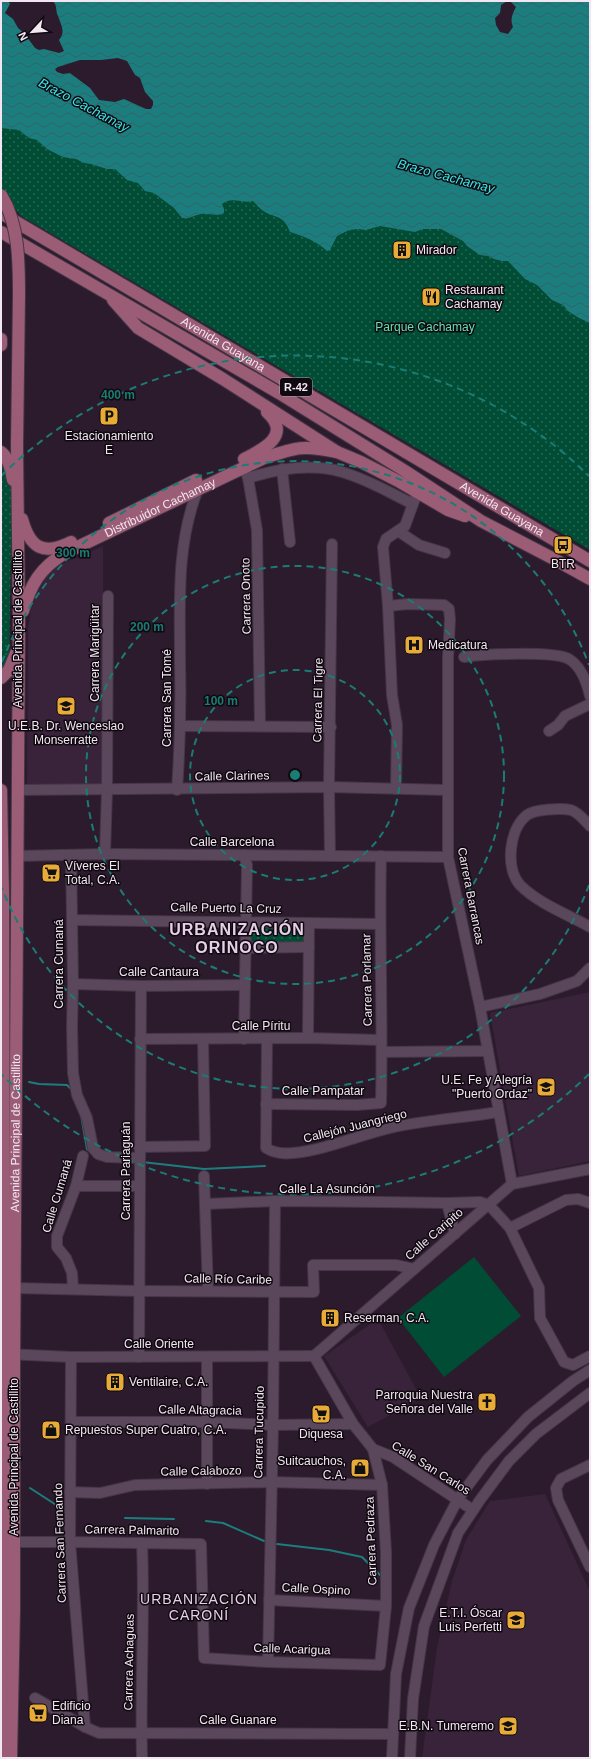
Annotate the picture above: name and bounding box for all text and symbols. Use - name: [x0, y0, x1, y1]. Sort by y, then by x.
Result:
- north arrow: [12, 12, 52, 52]
- text: N: [16, 30, 30, 43]
- water label: Brazo Cachamay: [36, 75, 133, 136]
- water label: Brazo Cachamay: [396, 156, 498, 197]
- building icon: Mirador: [391, 239, 413, 261]
- place label: Mirador: [416, 243, 457, 257]
- place label: Restaurant Cachamay: [445, 283, 504, 311]
- restaurant icon: Restaurant Cachamay: [420, 286, 442, 308]
- street label: Avenida Guayana: [179, 314, 268, 375]
- park label: Parque Cachamay: [375, 320, 475, 334]
- road number: R-42: [280, 378, 312, 396]
- text: 400 m: [101, 388, 135, 402]
- parking icon: Estacionamiento E: [98, 405, 120, 427]
- place label: Estacionamiento E: [65, 429, 154, 457]
- street label: Distribuidor Cachamay: [102, 475, 218, 540]
- street label: Avenida Guayana: [457, 479, 547, 539]
- bus stop icon: BTR: [552, 534, 574, 556]
- text: 300 m: [56, 546, 90, 560]
- street label: Avenida Principal de Castillito: [11, 550, 25, 708]
- street label: Carrera Onoto: [238, 557, 254, 634]
- place label: BTR: [551, 557, 575, 571]
- street label: Carrera Marigüitar: [88, 604, 102, 702]
- text: 200 m: [130, 620, 164, 634]
- hospital icon: Medicatura: [403, 634, 425, 656]
- place label: Medicatura: [428, 638, 488, 652]
- street label: Carrera San Tomé: [160, 649, 174, 747]
- street label: Carrera El Tigre: [310, 657, 326, 742]
- text: 100 m: [204, 694, 238, 708]
- school or university icon: U.E.B. Dr. Wenceslao Monserratte: [55, 695, 77, 717]
- place label: U.E.B. Dr. Wenceslao Monserratte: [8, 719, 124, 747]
- street label: Calle Clarines: [195, 768, 269, 784]
- centre of rings: [288, 768, 302, 782]
- street label: Calle Barcelona: [190, 835, 275, 849]
- street label: Carrera Barrancas: [455, 846, 487, 946]
- place label: Víveres El Total, C.A.: [65, 859, 120, 887]
- supermarket icon: Víveres El Total, C.A.: [40, 862, 62, 884]
- street label: Calle Puerto La Cruz: [170, 900, 282, 916]
- street label: Carrera Cumaná: [52, 919, 66, 1009]
- district label: URBANIZACIÓN ORINOCO: [169, 920, 305, 956]
- street label: Carrera Porlamar: [359, 934, 375, 1026]
- street label: Calle Cantaura: [119, 965, 199, 979]
- street label: Calle Píritu: [232, 1019, 290, 1033]
- street label: Avenida Principal de Castillito: [8, 1054, 23, 1212]
- place label: U.E. Fe y Alegría "Puerto Ordaz": [441, 1073, 532, 1101]
- school or university icon: U.E. Fe y Alegría "Puerto Ordaz": [535, 1076, 557, 1098]
- street label: Calle Pampatar: [282, 1084, 364, 1098]
- street label: Callejón Juangriego: [302, 1106, 408, 1146]
- street label: Carrera Pariaguán: [119, 1122, 133, 1220]
- street label: Calle Cumaná: [39, 1157, 75, 1234]
- street label: Calle La Asunción: [279, 1182, 375, 1196]
- street label: Calle Caripito: [402, 1205, 466, 1263]
- street label: Calle Río Caribe: [184, 1271, 272, 1287]
- building icon: Reserman, C.A.: [319, 1307, 341, 1329]
- place label: Reserman, C.A.: [344, 1311, 429, 1325]
- street label: Calle Oriente: [124, 1337, 194, 1351]
- building icon: Ventilaire, C.A.: [104, 1371, 126, 1393]
- place label: Ventilaire, C.A.: [129, 1375, 208, 1389]
- street label: Avenida Principal de Castillito: [7, 1378, 21, 1536]
- street label: Carrera Tucupido: [251, 1385, 267, 1478]
- place label: Parroquia Nuestra Señora del Valle: [376, 1388, 473, 1416]
- church icon: Parroquia Nuestra Señora del Valle: [476, 1391, 498, 1413]
- street label: Calle Altagracia: [158, 1402, 242, 1418]
- supermarket icon: Diquesa: [310, 1403, 332, 1425]
- shop icon: Repuestos Super Cuatro, C.A.: [40, 1419, 62, 1441]
- place label: Repuestos Super Cuatro, C.A.: [65, 1423, 227, 1437]
- place label: Diquesa: [299, 1427, 343, 1441]
- street label: Calle San Carlos: [389, 1438, 473, 1498]
- place label: Suitcauchos, C.A.: [277, 1454, 346, 1482]
- shop icon: Suitcauchos, C.A.: [349, 1457, 371, 1479]
- street label: Calle Calabozo: [160, 1463, 242, 1479]
- street label: Carrera San Fernando: [51, 1482, 69, 1603]
- street label: Carrera Pedraza: [362, 1496, 380, 1586]
- street label: Carrera Palmarito: [85, 1522, 180, 1538]
- street label: Calle Ospino: [281, 1580, 351, 1598]
- district label: URBANIZACIÓN CARONÍ: [140, 1591, 258, 1623]
- place label: E.T.I. Óscar Luis Perfetti: [439, 1605, 502, 1634]
- school or university icon: E.T.I. Óscar Luis Perfetti: [505, 1609, 527, 1631]
- street label: Carrera Achaguas: [121, 1614, 137, 1710]
- street label: Calle Acarigua: [253, 1641, 331, 1657]
- place label: Edificio Diana: [52, 1699, 91, 1727]
- supermarket icon: Edificio Diana: [27, 1702, 49, 1724]
- street label: Calle Guanare: [199, 1713, 277, 1727]
- school or university icon: E.B.N. Tumeremo: [497, 1715, 519, 1737]
- place label: E.B.N. Tumeremo: [399, 1719, 494, 1733]

